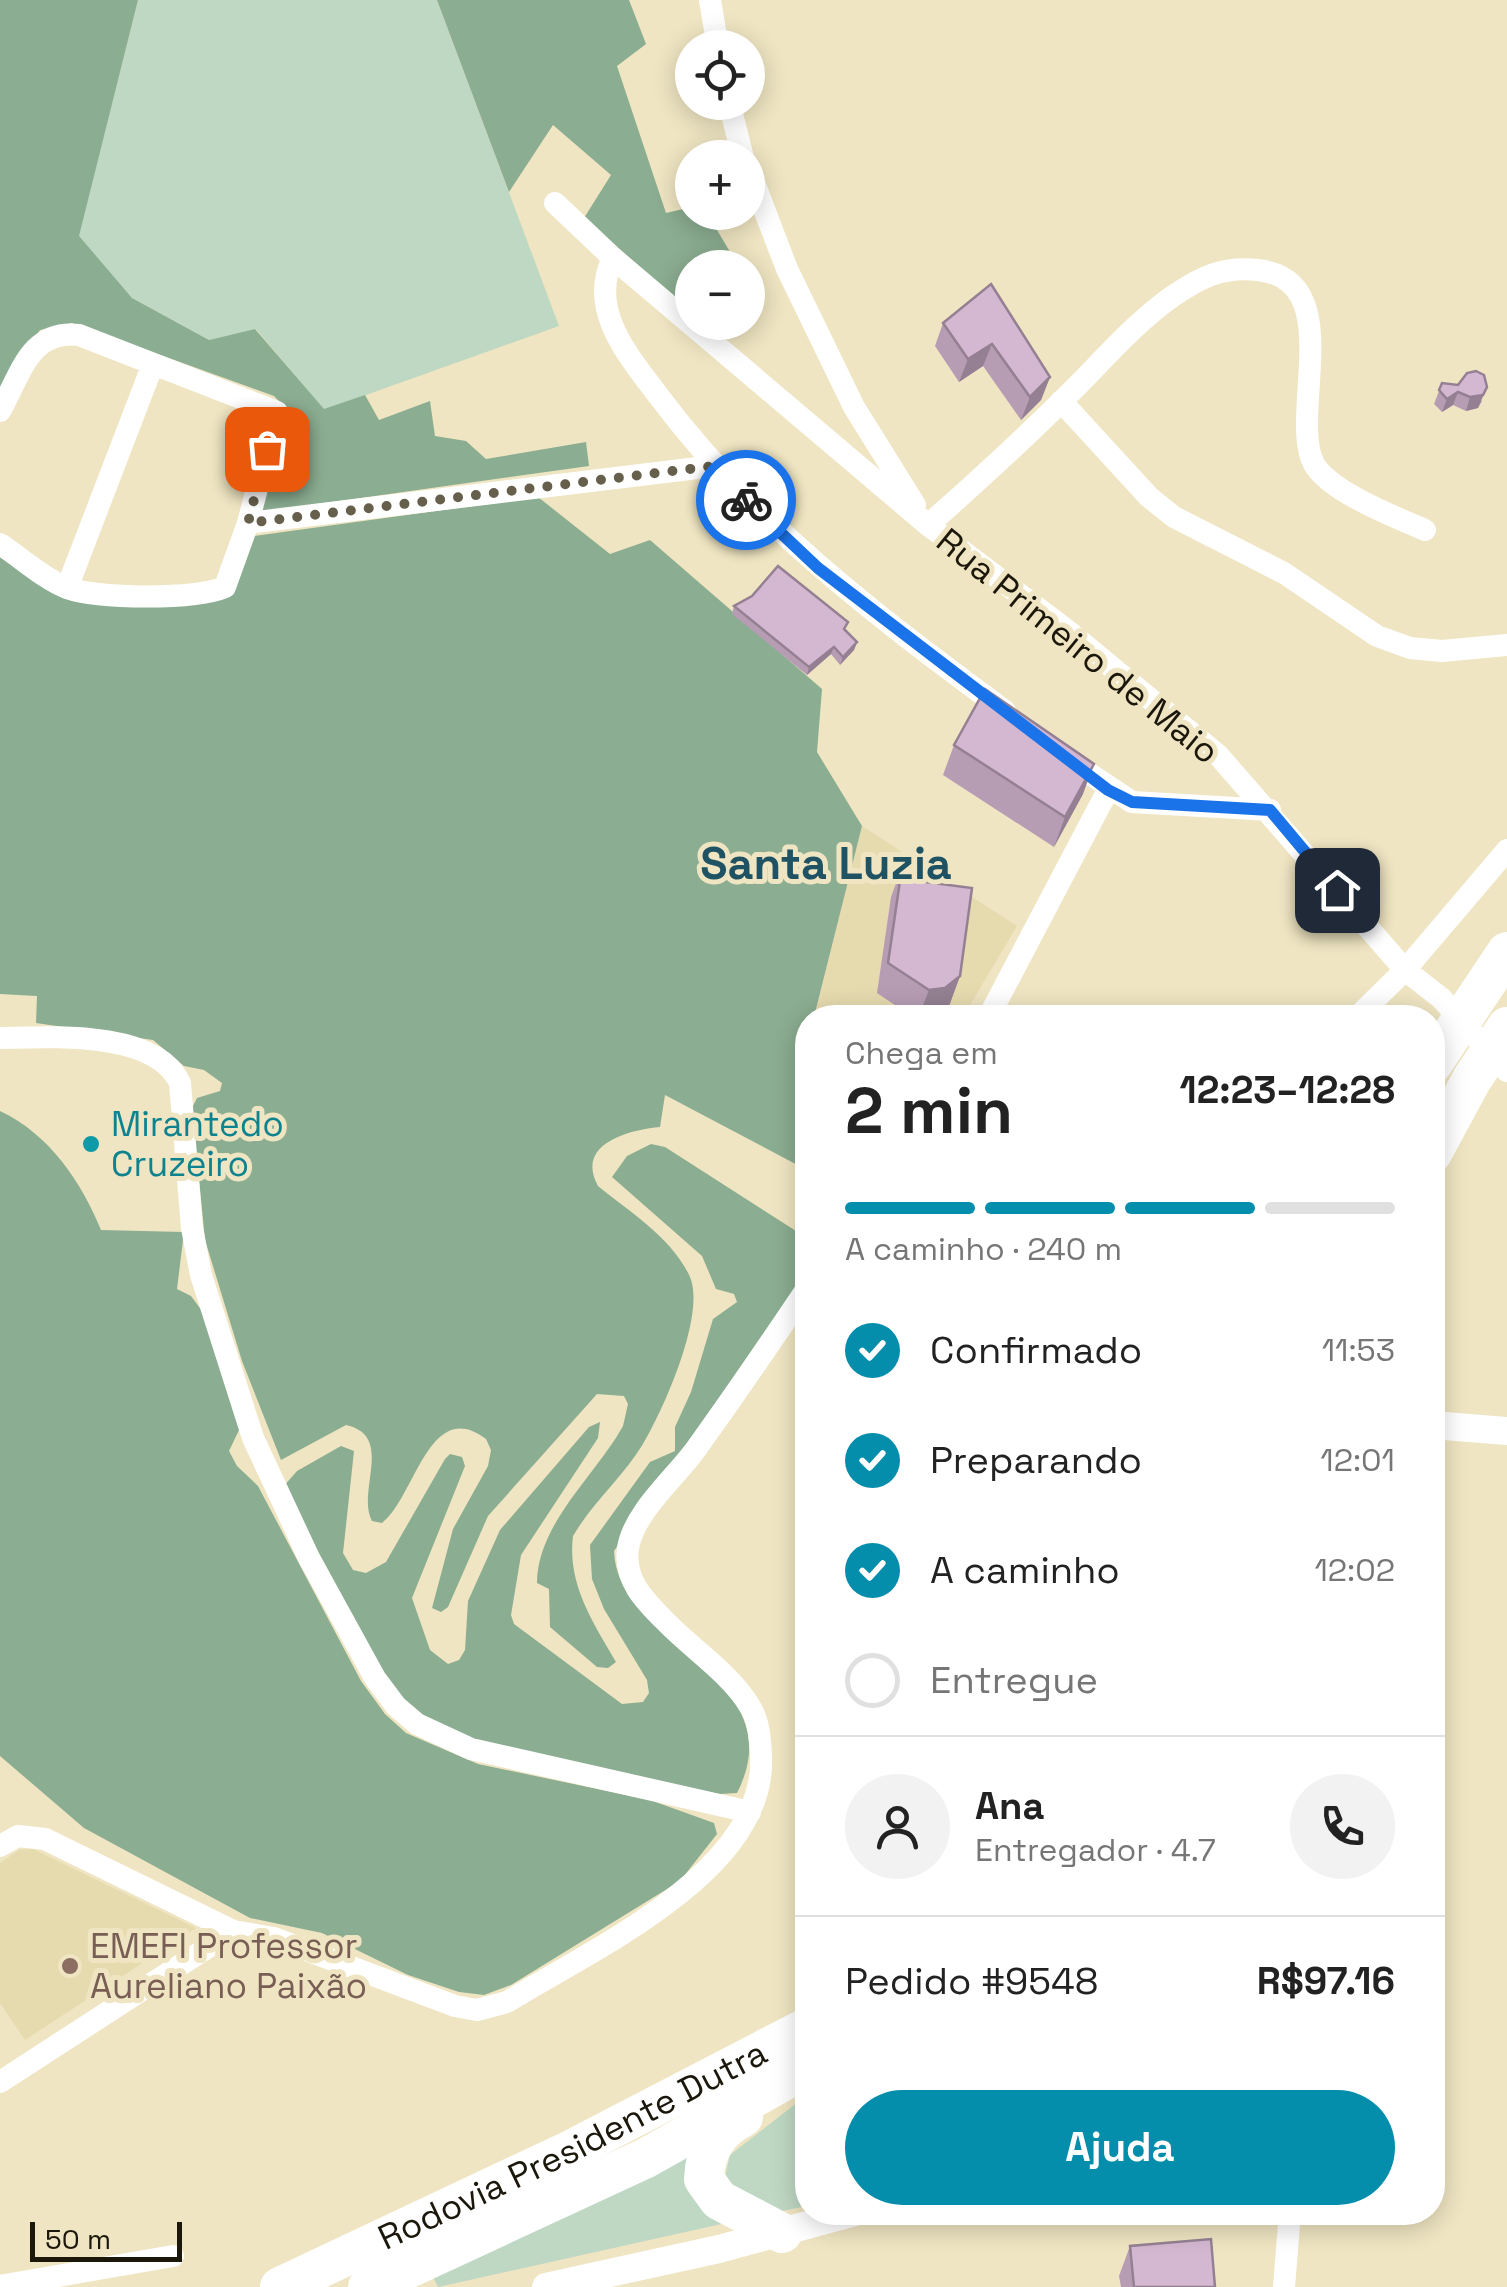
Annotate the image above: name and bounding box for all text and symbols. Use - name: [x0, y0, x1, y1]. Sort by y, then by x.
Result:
- map controls: [675, 30, 765, 340]
- button: locate: [675, 30, 765, 120]
- button: +: [675, 140, 765, 230]
- button: −: [675, 250, 765, 340]
- pin: [225, 407, 310, 492]
- icon: bag: [240, 422, 295, 477]
- courier: [696, 450, 796, 550]
- icon: bike: [719, 473, 774, 528]
- street label: Rua Primeiro de Maio: [928, 518, 1228, 774]
- district label: Santa Luzia: [700, 835, 952, 892]
- pin: [1295, 848, 1380, 933]
- icon: home: [1310, 863, 1365, 918]
- text: Chega em: [845, 1033, 998, 1073]
- text: 12:23–12:28: [1180, 1066, 1395, 1114]
- text: 2 min: [845, 1069, 1013, 1152]
- place label: Mirantedo Cruzeiro: [111, 1102, 284, 1186]
- marker: Mirantedo Cruzeiro: [80, 1133, 102, 1155]
- text: A caminho · 240 m: [845, 1229, 1122, 1269]
- icon: check: [845, 1323, 900, 1378]
- text: Confirmado: [930, 1326, 1142, 1374]
- text: 11:53: [1322, 1330, 1395, 1370]
- icon: check: [845, 1433, 900, 1488]
- text: Preparando: [930, 1436, 1142, 1484]
- text: 12:01: [1320, 1440, 1395, 1480]
- icon: check: [845, 1543, 900, 1598]
- text: A caminho: [930, 1546, 1120, 1594]
- text: 12:02: [1314, 1550, 1395, 1590]
- text: Entregue: [930, 1656, 1098, 1704]
- button: person: [845, 1774, 950, 1879]
- button: phone: [1290, 1774, 1395, 1879]
- text: Ana: [975, 1782, 1044, 1830]
- text: Entregador · 4.7: [975, 1830, 1216, 1870]
- place label: EMEFI Professor Aureliano Paixão: [90, 1924, 367, 2008]
- marker: EMEFI Professor Aureliano Paixão: [59, 1955, 81, 1977]
- text: Pedido #9548: [845, 1957, 1099, 2005]
- text: R$97.16: [1257, 1957, 1395, 2005]
- street label: Rodovia Presidente Dutra: [371, 2030, 774, 2260]
- button: Ajuda: [845, 2090, 1395, 2205]
- scale bar: [30, 2217, 182, 2262]
- text: 50 m: [45, 2221, 111, 2257]

